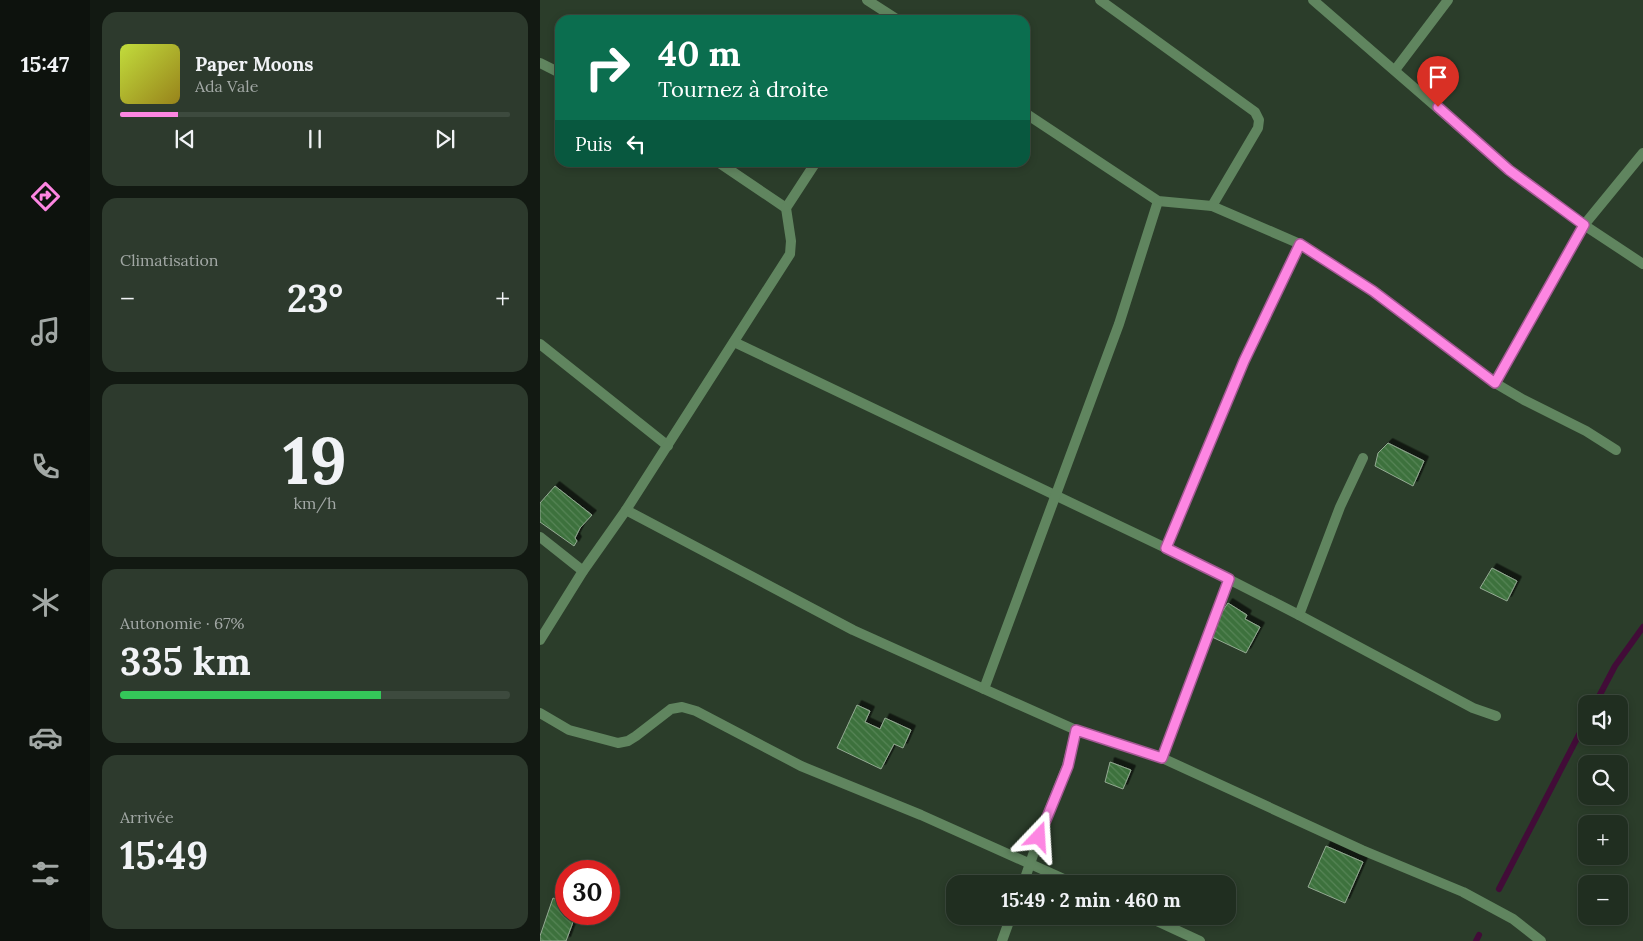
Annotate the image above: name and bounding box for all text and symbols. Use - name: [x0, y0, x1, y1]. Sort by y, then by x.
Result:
- text: 40 m: [658, 31, 741, 76]
- icon: right: [575, 35, 640, 100]
- text: 15:47: [21, 50, 69, 78]
- text: Paper Moons: [195, 52, 314, 76]
- pin: [1417, 56, 1459, 107]
- icon: arrive: [1424, 63, 1452, 91]
- text: Tournez à droite: [658, 75, 828, 103]
- text: Ada Vale: [195, 76, 258, 96]
- icon: previous: [171, 125, 199, 153]
- icon: pause: [301, 125, 329, 153]
- icon: next: [431, 125, 459, 153]
- icon: left: [622, 130, 650, 158]
- text: Puis: [575, 132, 612, 156]
- icon: directions: [28, 179, 63, 214]
- text: Climatisation: [120, 250, 218, 270]
- text: 23°: [287, 274, 343, 322]
- text: −: [120, 281, 135, 317]
- text: +: [495, 281, 510, 317]
- icon: music: [28, 314, 63, 349]
- text: 19: [283, 419, 347, 502]
- icon: phone: [28, 449, 63, 484]
- text: km/h: [293, 493, 337, 513]
- icon: climate: [28, 585, 63, 620]
- text: Autonomie · 67%: [120, 613, 245, 633]
- text: 335 km: [120, 637, 251, 685]
- map controls: [1578, 695, 1628, 925]
- button: sound: [1578, 695, 1628, 745]
- icon: car: [28, 720, 63, 755]
- button: search: [1578, 755, 1628, 805]
- text: Arrivée: [120, 807, 174, 827]
- position arrow: [1012, 810, 1064, 862]
- button: +: [1578, 815, 1628, 865]
- text: 15:49: [120, 831, 208, 879]
- icon: filters: [28, 856, 63, 891]
- speed limit sign: 30: [555, 860, 620, 925]
- button: −: [1578, 875, 1628, 925]
- text: 15:49 · 2 min · 460 m: [1001, 888, 1181, 912]

